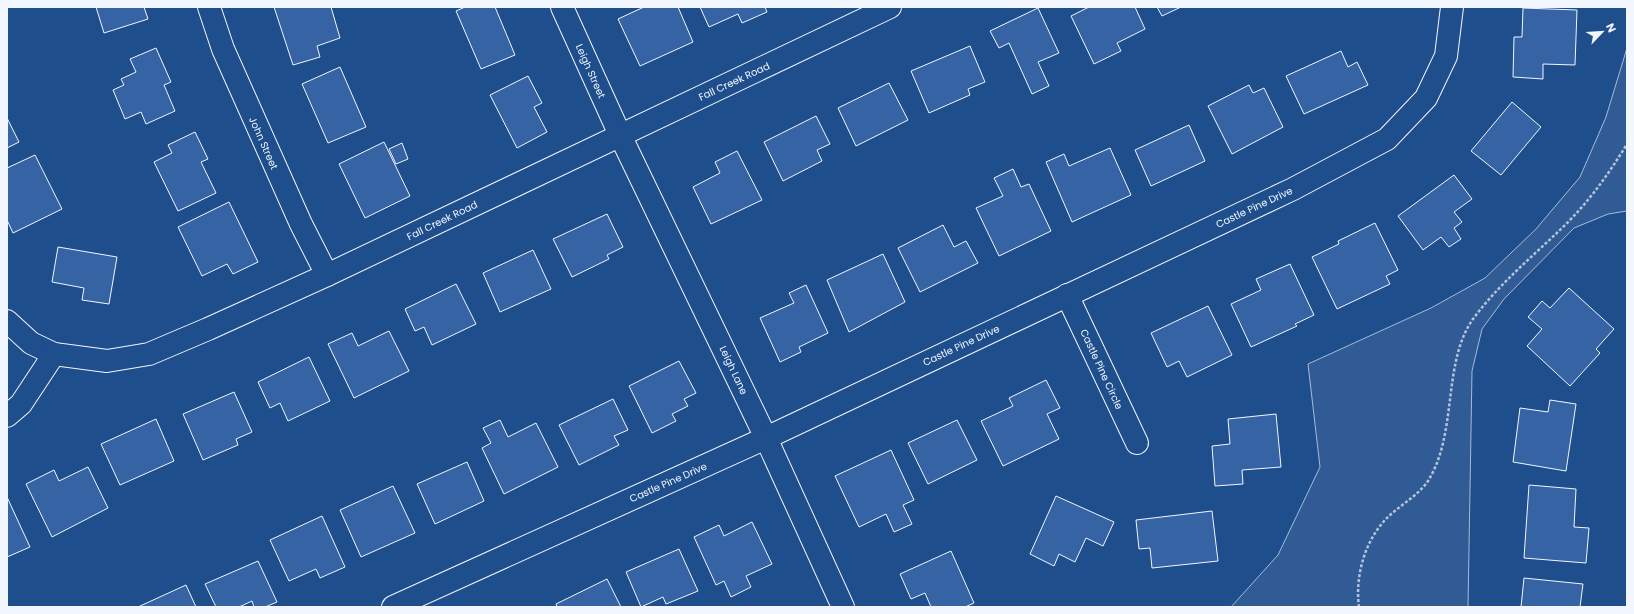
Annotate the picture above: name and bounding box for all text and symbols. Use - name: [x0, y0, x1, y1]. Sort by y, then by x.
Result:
- north arrow: [1582, 12, 1622, 52]
- text: N: [1602, 21, 1620, 35]
- street label: Leigh Street: [572, 42, 609, 101]
- street label: Fall Creek Road: [696, 58, 772, 105]
- street label: John Street: [245, 114, 282, 172]
- street label: Castle Pine Drive: [1213, 183, 1295, 232]
- street label: Fall Creek Road: [404, 197, 480, 244]
- street label: Castle Pine Drive: [920, 321, 1002, 370]
- street label: Castle Pine Circle: [1076, 327, 1127, 412]
- street label: Leigh Lane: [716, 343, 751, 397]
- street label: Castle Pine Drive: [627, 459, 709, 506]

